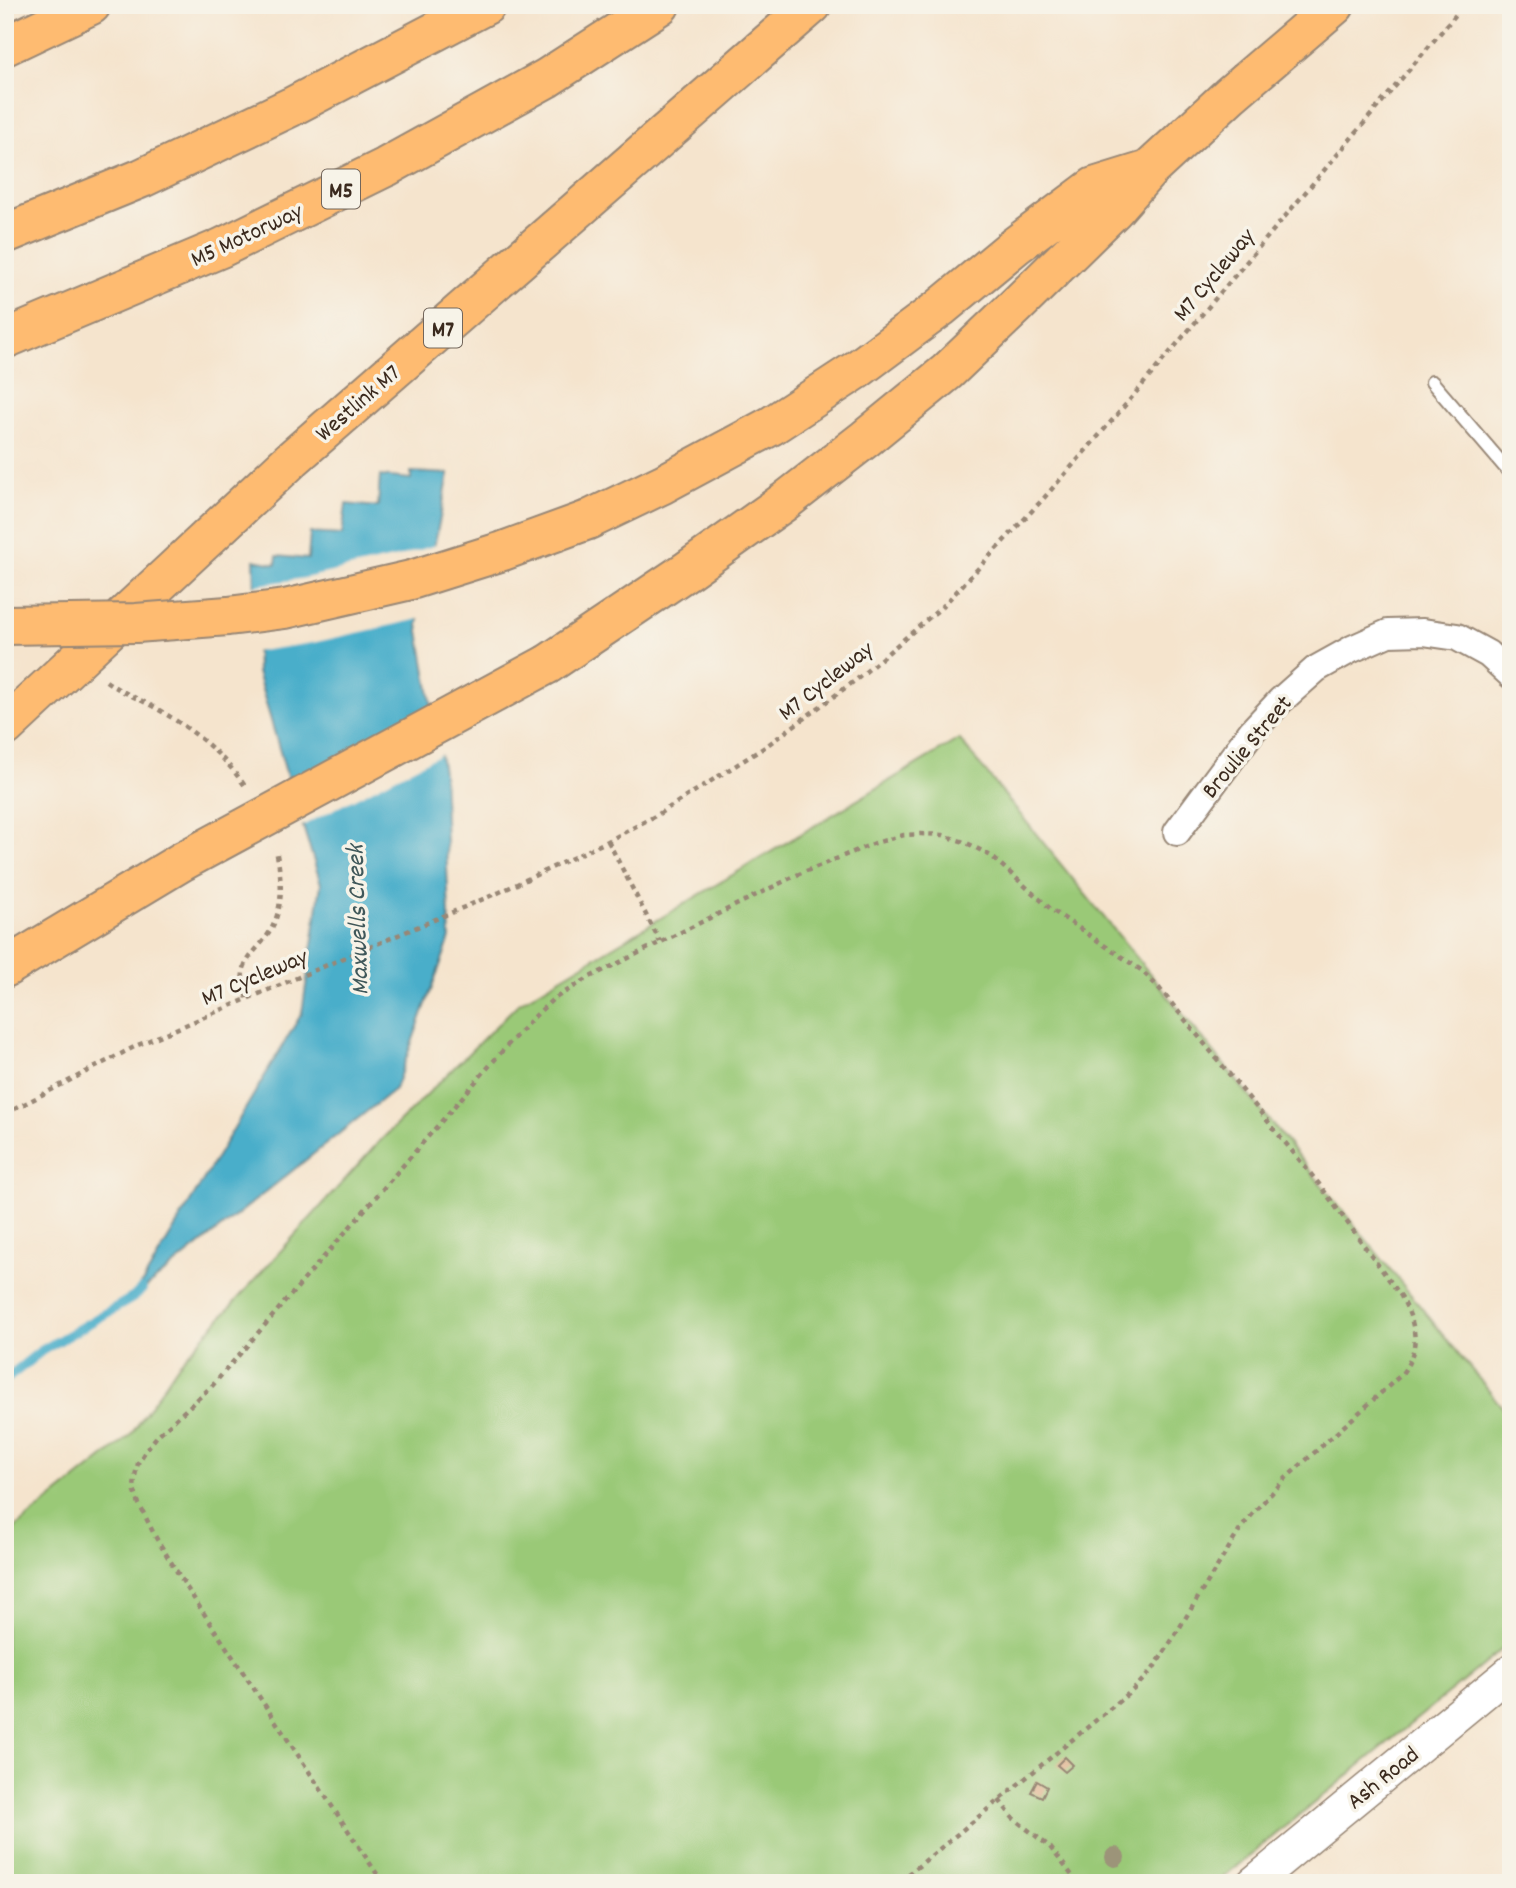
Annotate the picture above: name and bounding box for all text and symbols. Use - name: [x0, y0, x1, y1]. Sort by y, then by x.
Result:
- road number: M5: [322, 170, 360, 208]
- street label: M5 Motorway: [186, 195, 310, 278]
- street label: M7 Cycleway: [1166, 221, 1265, 330]
- road number: M7: [424, 308, 462, 348]
- street label: Westlink M7: [309, 358, 409, 451]
- street label: M7 Cycleway: [772, 633, 883, 730]
- street label: Broulie Street: [1195, 689, 1302, 807]
- water label: Maxwells Creek: [338, 842, 381, 996]
- street label: M7 Cycleway: [197, 941, 315, 1016]
- street label: Ash Road: [1340, 1740, 1427, 1819]

